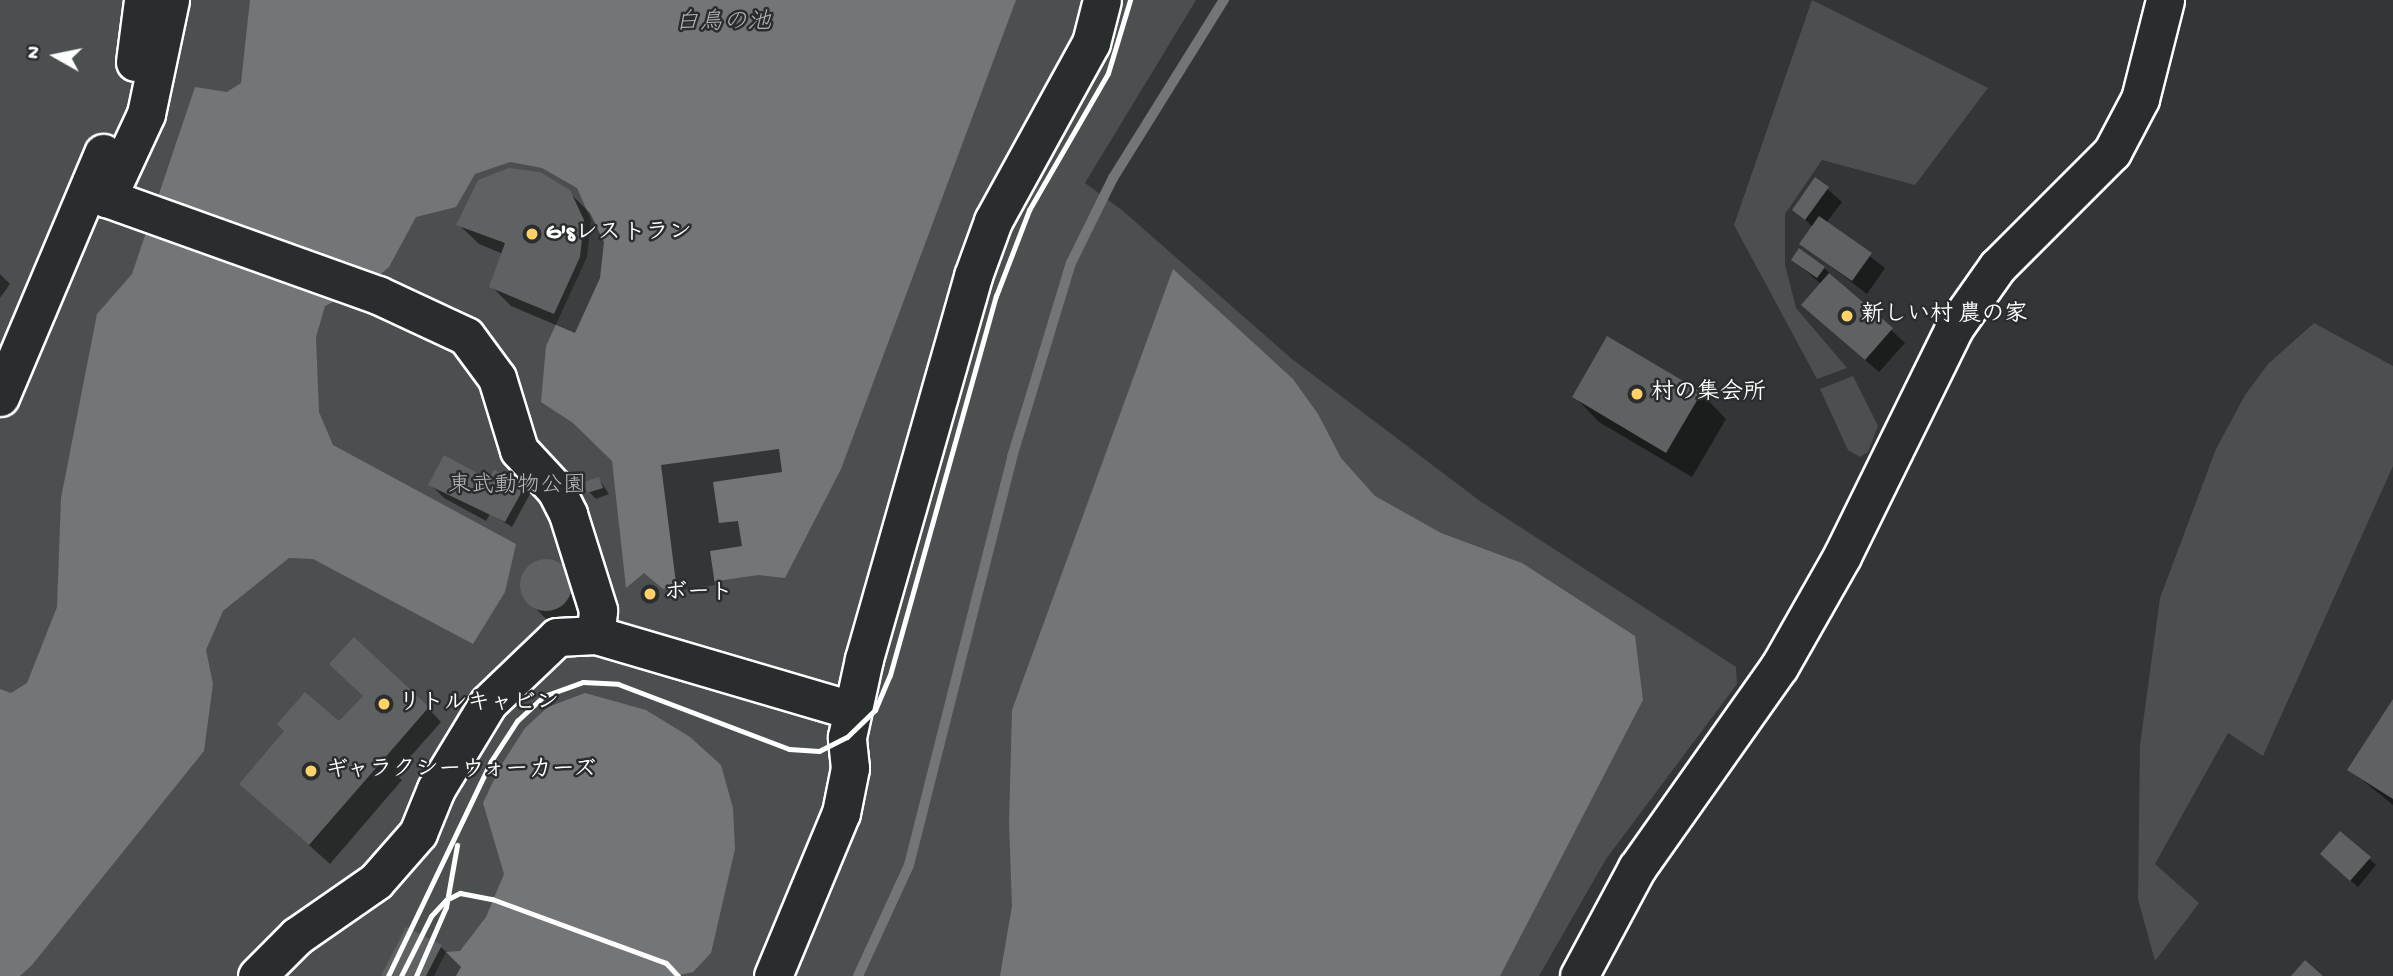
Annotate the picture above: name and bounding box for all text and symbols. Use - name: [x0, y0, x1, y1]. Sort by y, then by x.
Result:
- water label: 白鳥の池: [675, 10, 771, 38]
- north arrow: [21, 21, 91, 91]
- text: N: [22, 45, 47, 61]
- place label: G'sレストラン: [546, 220, 690, 248]
- marker: G'sレストラン: [524, 226, 540, 242]
- place label: 新しい村 農の家: [1861, 302, 2027, 330]
- marker: 新しい村 農の家: [1839, 308, 1855, 324]
- place label: 村の集会所: [1651, 380, 1766, 408]
- marker: 村の集会所: [1629, 386, 1645, 402]
- park label: 東武動物公園: [448, 473, 586, 501]
- place label: ボート: [664, 580, 733, 608]
- marker: ボート: [642, 586, 658, 602]
- place label: リトルキャビン: [398, 690, 559, 718]
- marker: リトルキャビン: [376, 696, 392, 712]
- place label: ギャラクシーウォーカーズ: [325, 757, 601, 785]
- marker: ギャラクシーウォーカーズ: [303, 763, 319, 779]

